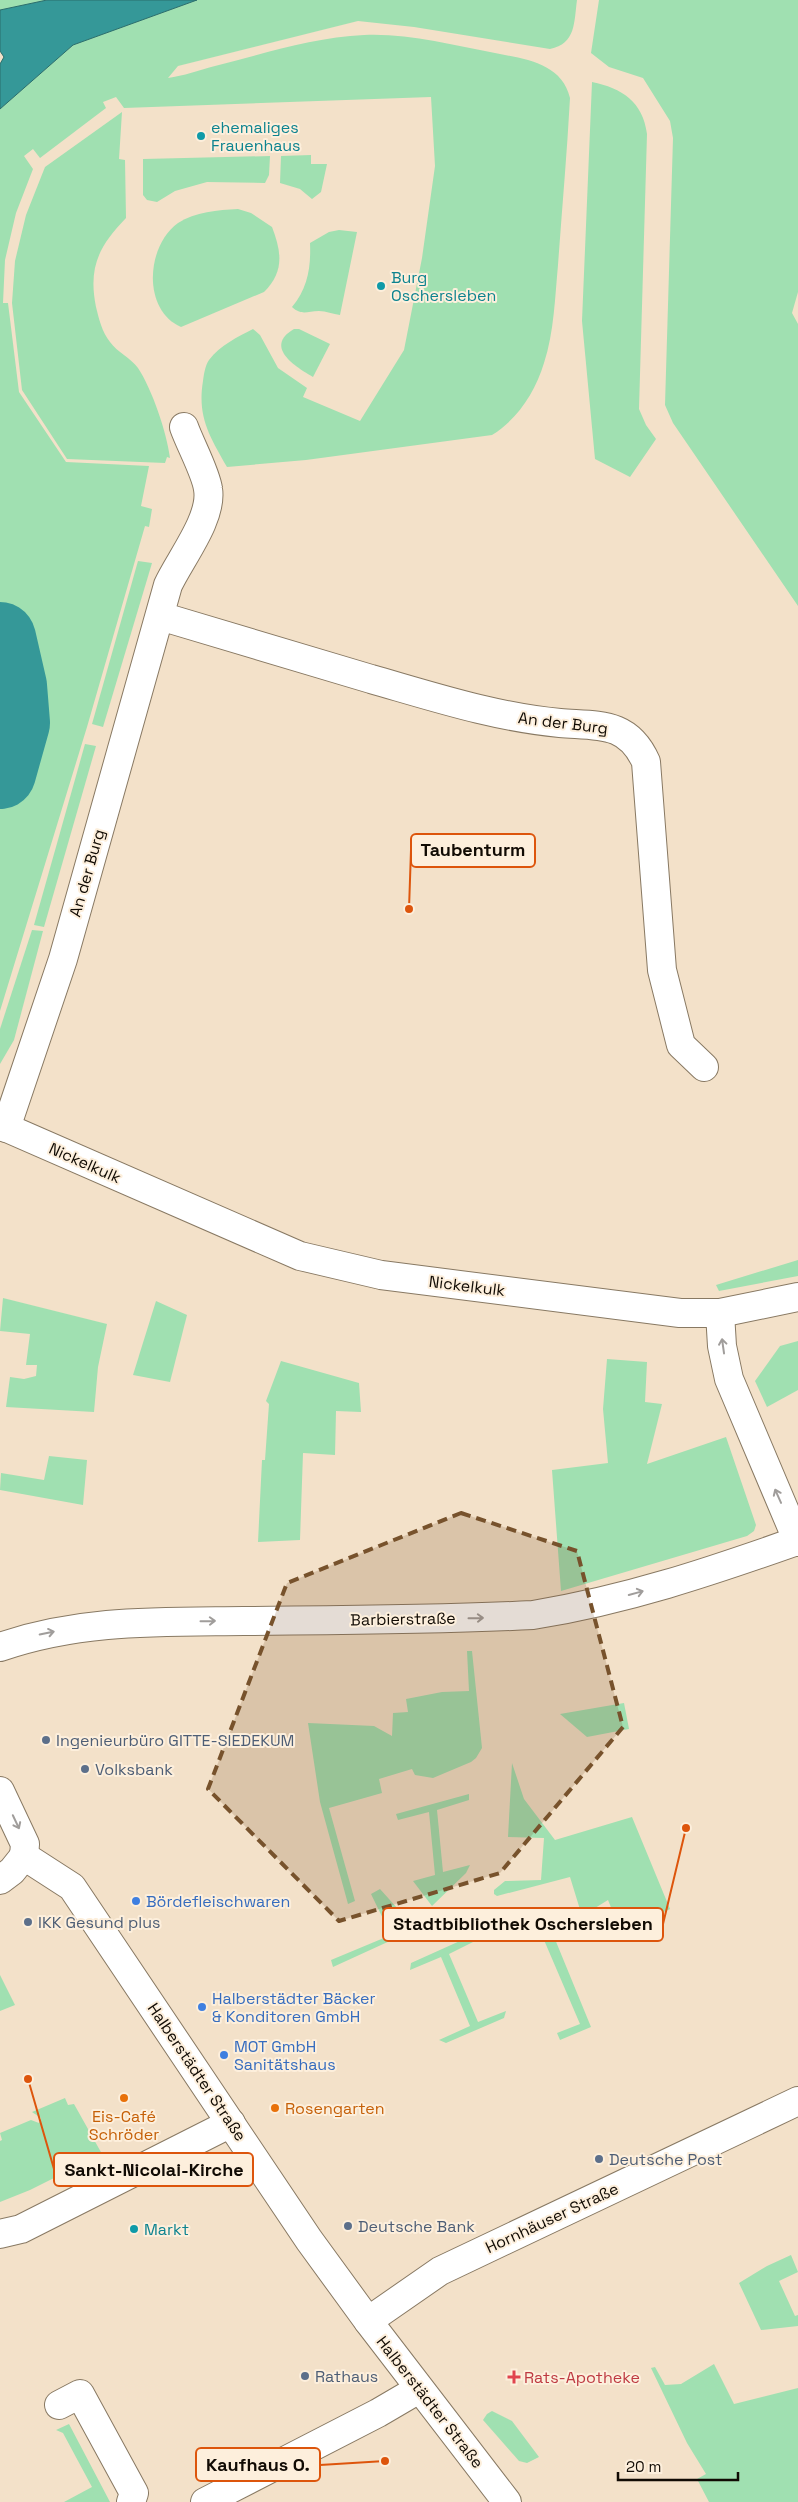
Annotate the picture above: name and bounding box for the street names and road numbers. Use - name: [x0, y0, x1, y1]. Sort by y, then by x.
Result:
- street label: An der Burg: [517, 707, 609, 739]
- street label: An der Burg: [64, 827, 110, 919]
- street label: Nickelkulk: [46, 1138, 125, 1188]
- street label: Nickelkulk: [428, 1271, 507, 1301]
- street label: Barbierstraße: [350, 1608, 456, 1630]
- street label: Halberstädter Straße: [143, 1999, 251, 2145]
- street label: Hornhäuser Straße: [482, 2178, 622, 2258]
- street label: Halberstädter Straße: [372, 2332, 488, 2472]

